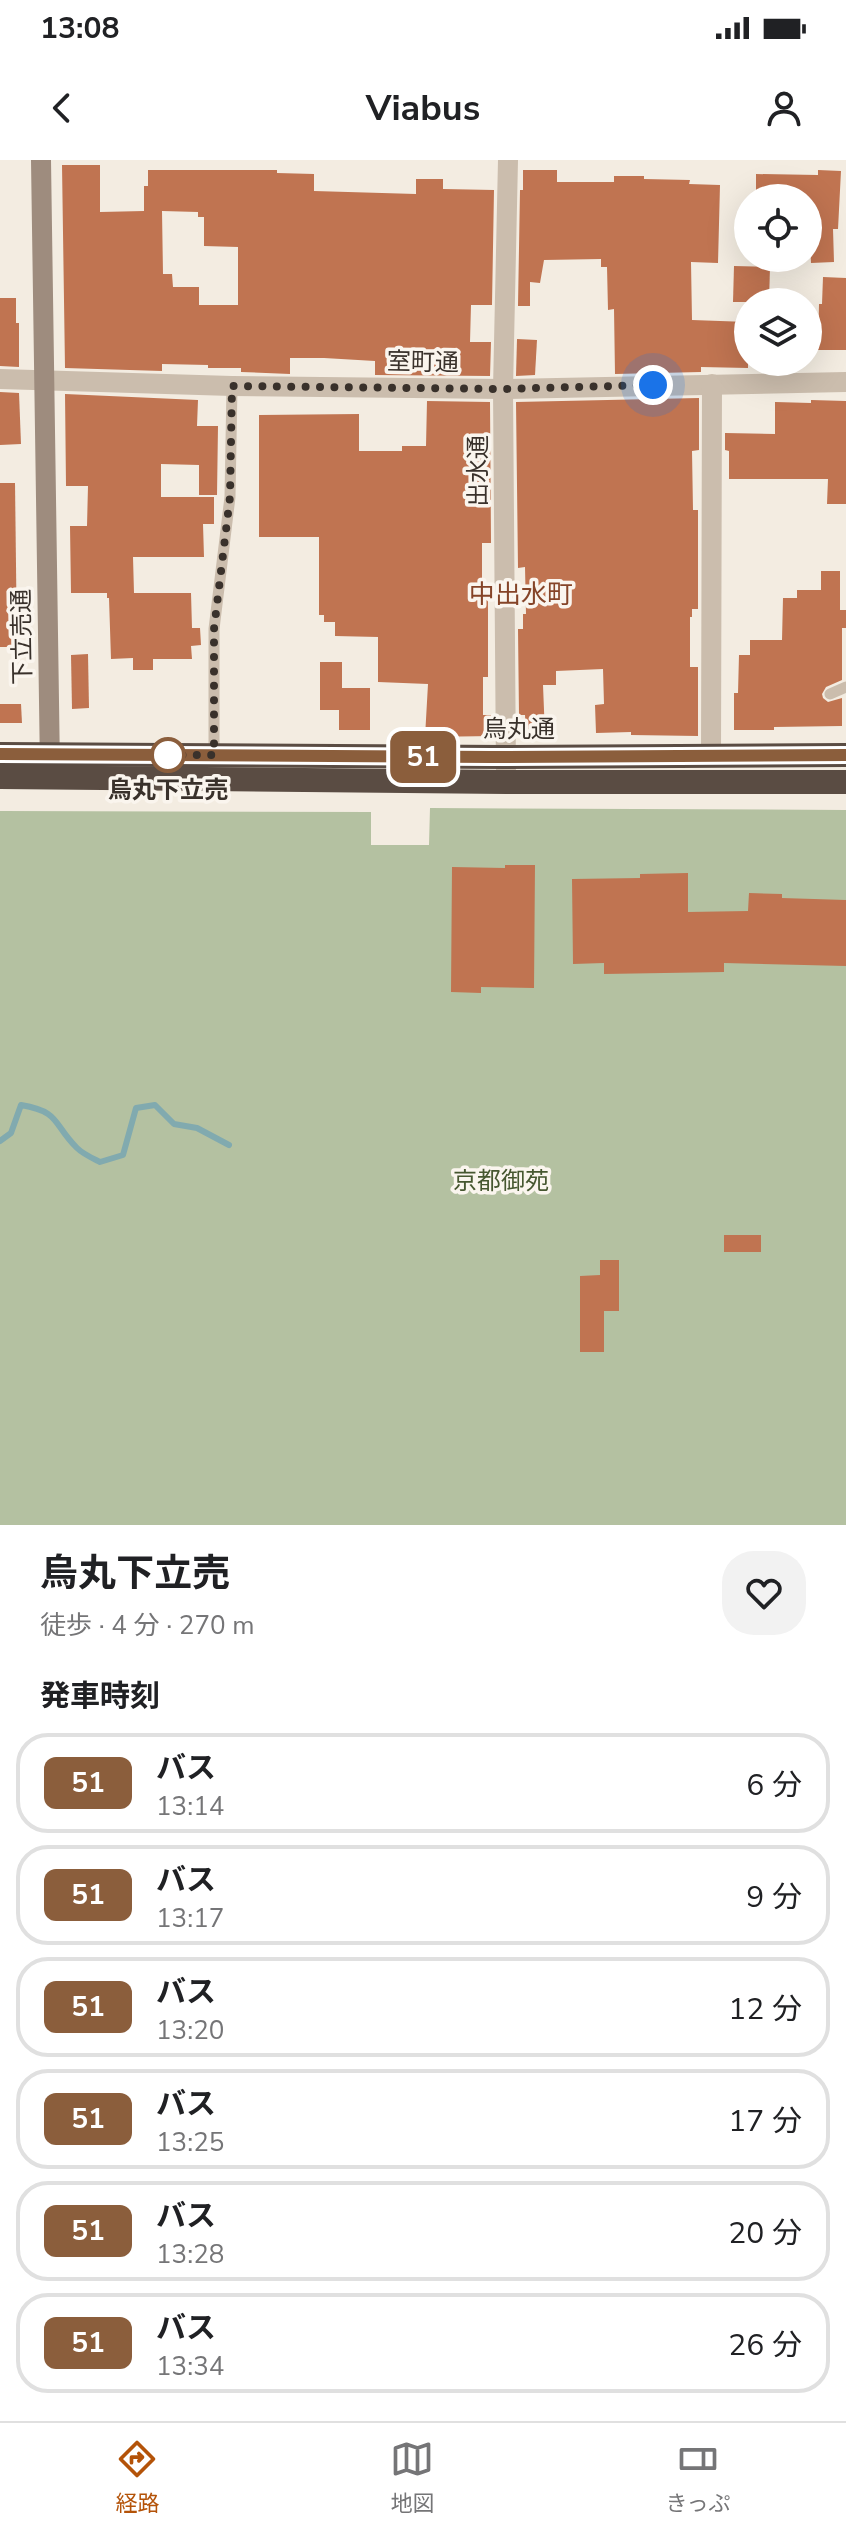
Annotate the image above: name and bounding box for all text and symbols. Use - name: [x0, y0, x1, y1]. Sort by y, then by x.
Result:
- text: 13:08: [40, 8, 119, 49]
- text: Viabus: [366, 84, 480, 133]
- icon: back: [40, 86, 84, 130]
- icon: person: [762, 86, 806, 130]
- map controls: [734, 184, 822, 376]
- button: locate: [734, 184, 822, 272]
- button: layers: [734, 288, 822, 376]
- street label: 室町通: [387, 345, 459, 379]
- your location: [633, 365, 673, 405]
- street label: 出水通: [462, 435, 494, 507]
- district label: 中出水町: [469, 577, 573, 612]
- street label: 下立売通: [5, 589, 39, 685]
- street label: 烏丸通: [483, 713, 555, 745]
- line badge: 51: [387, 731, 459, 783]
- marker: 烏丸下立売: [151, 738, 185, 772]
- text: 51: [406, 738, 440, 776]
- place label: 烏丸下立売: [108, 774, 228, 806]
- park label: 京都御苑: [453, 1165, 549, 1197]
- text: 烏丸下立売: [40, 1548, 230, 1599]
- button: heart: [722, 1551, 806, 1635]
- text: 徒歩 · 4 分 · 270 m: [40, 1608, 255, 1643]
- text: 発車時刻: [40, 1676, 160, 1717]
- text: バス: [156, 1748, 216, 1789]
- text: 51: [71, 1764, 105, 1802]
- text: 6 分: [746, 1765, 802, 1806]
- text: 13:14: [156, 1789, 224, 1824]
- text: バス: [156, 1860, 216, 1901]
- text: 51: [71, 1876, 105, 1914]
- text: 9 分: [746, 1877, 802, 1918]
- text: 13:17: [156, 1901, 224, 1936]
- text: バス: [156, 1972, 216, 2013]
- text: 51: [71, 1988, 105, 2026]
- text: 12 分: [728, 1989, 802, 2030]
- text: 13:20: [156, 2013, 224, 2048]
- text: バス: [156, 2084, 216, 2125]
- text: 51: [71, 2100, 105, 2138]
- text: 17 分: [728, 2101, 802, 2142]
- text: 13:25: [156, 2125, 224, 2160]
- text: バス: [156, 2196, 216, 2237]
- text: 51: [71, 2212, 105, 2250]
- text: 20 分: [728, 2213, 802, 2254]
- text: 13:28: [156, 2237, 224, 2272]
- text: バス: [156, 2308, 216, 2349]
- text: 51: [71, 2324, 105, 2362]
- text: 26 分: [728, 2325, 802, 2366]
- text: 13:34: [156, 2349, 224, 2384]
- tab: 経路: [115, 2437, 159, 2519]
- tab: 地図: [390, 2437, 434, 2519]
- tab: きっぷ: [665, 2437, 731, 2519]

